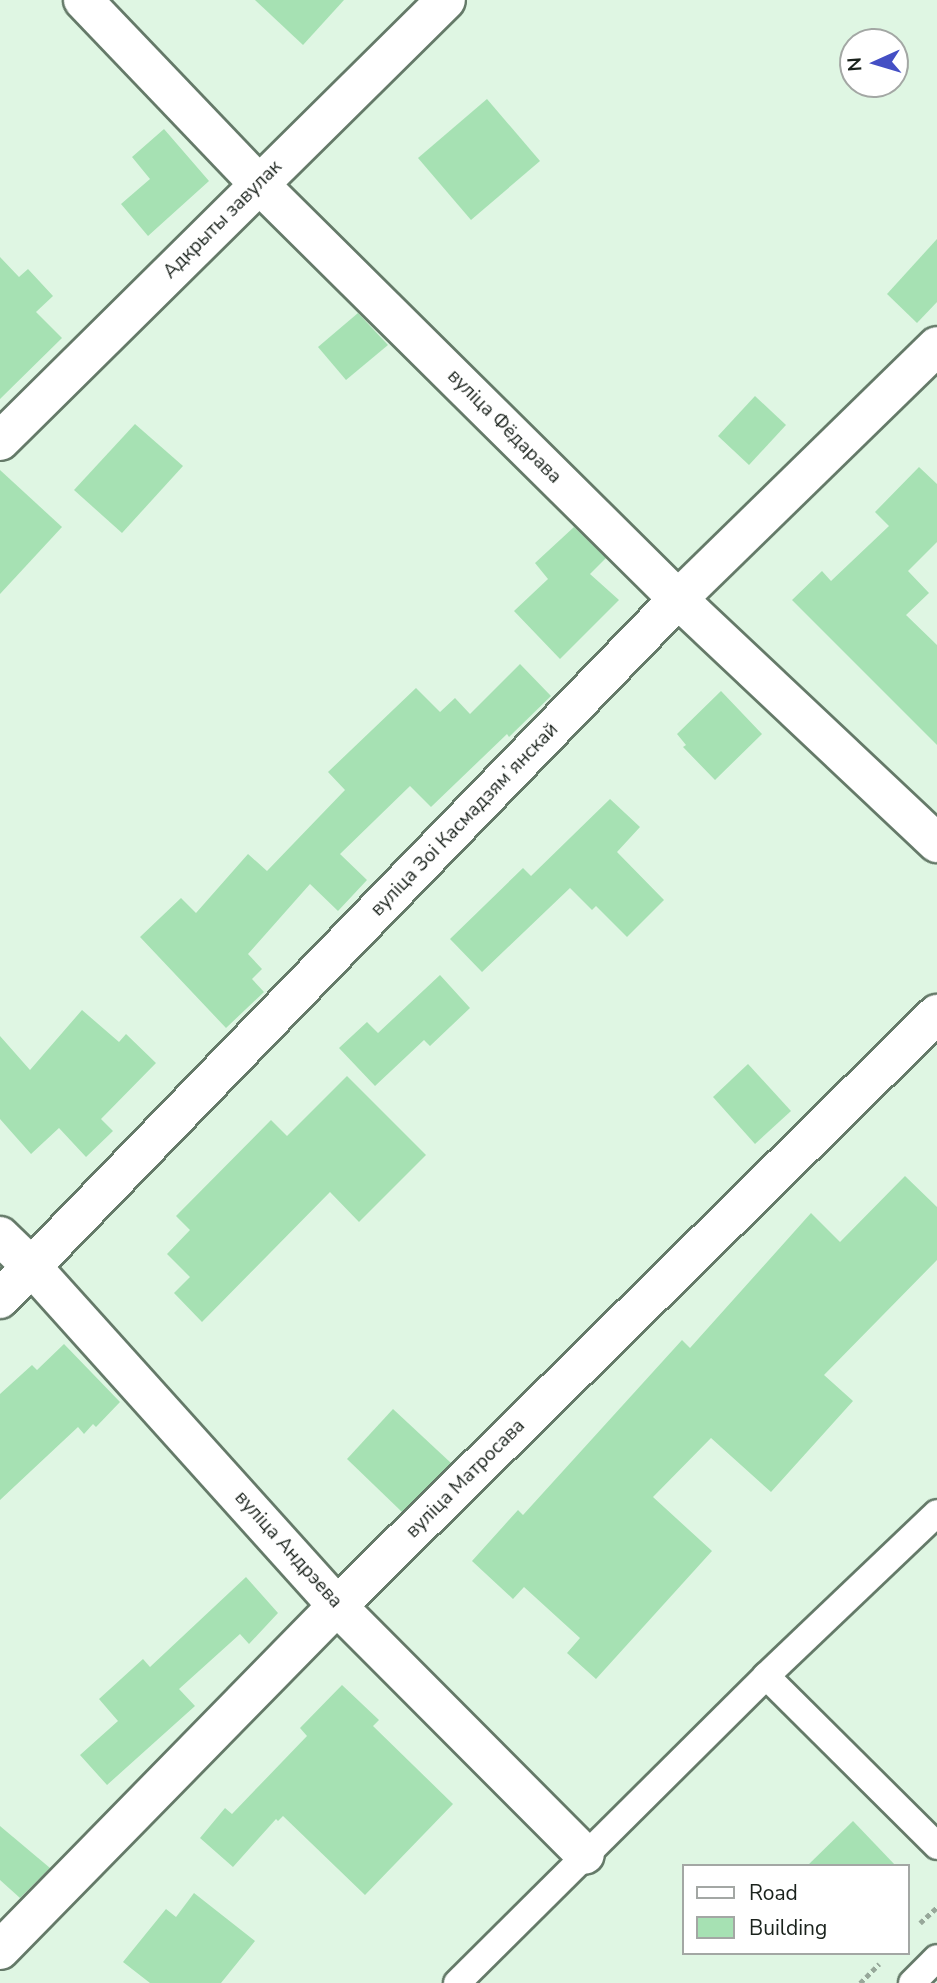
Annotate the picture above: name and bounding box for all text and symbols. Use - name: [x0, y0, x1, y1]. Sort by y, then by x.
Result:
- north arrow: [839, 28, 909, 98]
- text: N: [842, 56, 869, 72]
- street label: Адкрыты завулак: [159, 156, 287, 284]
- street label: вуліца Фёдарава: [442, 365, 566, 489]
- street label: вуліца Зоі Касмадзямʼянскай: [367, 719, 563, 921]
- street label: вуліца Матросава: [402, 1415, 530, 1543]
- street label: вуліца Андрэева: [230, 1487, 346, 1613]
- legend: [682, 1864, 909, 1955]
- text: Road: [749, 1879, 798, 1907]
- text: Building: [749, 1914, 827, 1942]

